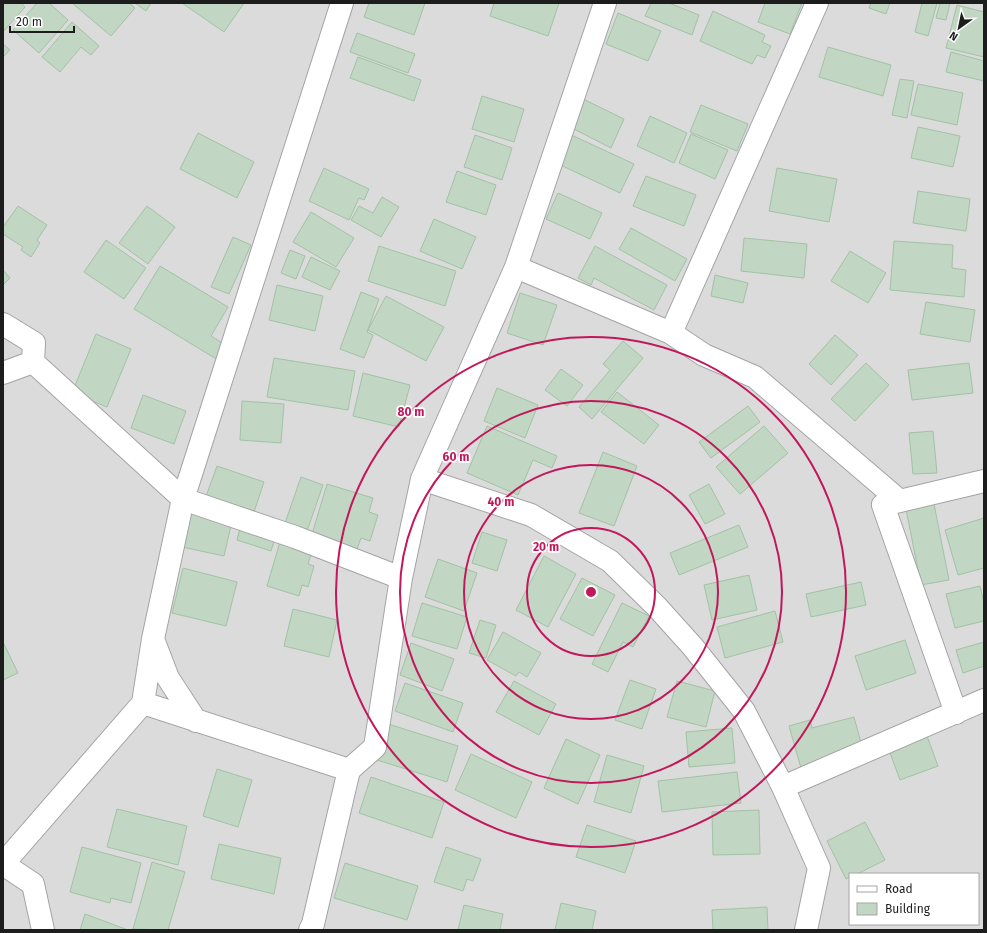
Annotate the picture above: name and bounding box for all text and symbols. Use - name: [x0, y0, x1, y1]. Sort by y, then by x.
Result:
- scale bar: [10, 8, 74, 34]
- north arrow: [939, 8, 979, 48]
- text: 20 m: [16, 15, 42, 29]
- text: N: [947, 29, 960, 43]
- text: 80 m: [398, 405, 424, 419]
- text: 60 m: [443, 450, 469, 464]
- text: 40 m: [488, 495, 514, 509]
- text: 20 m: [533, 540, 559, 554]
- centre of rings: [584, 585, 598, 599]
- legend: [849, 873, 979, 925]
- text: Road: [885, 882, 913, 896]
- text: Building: [885, 902, 931, 916]

